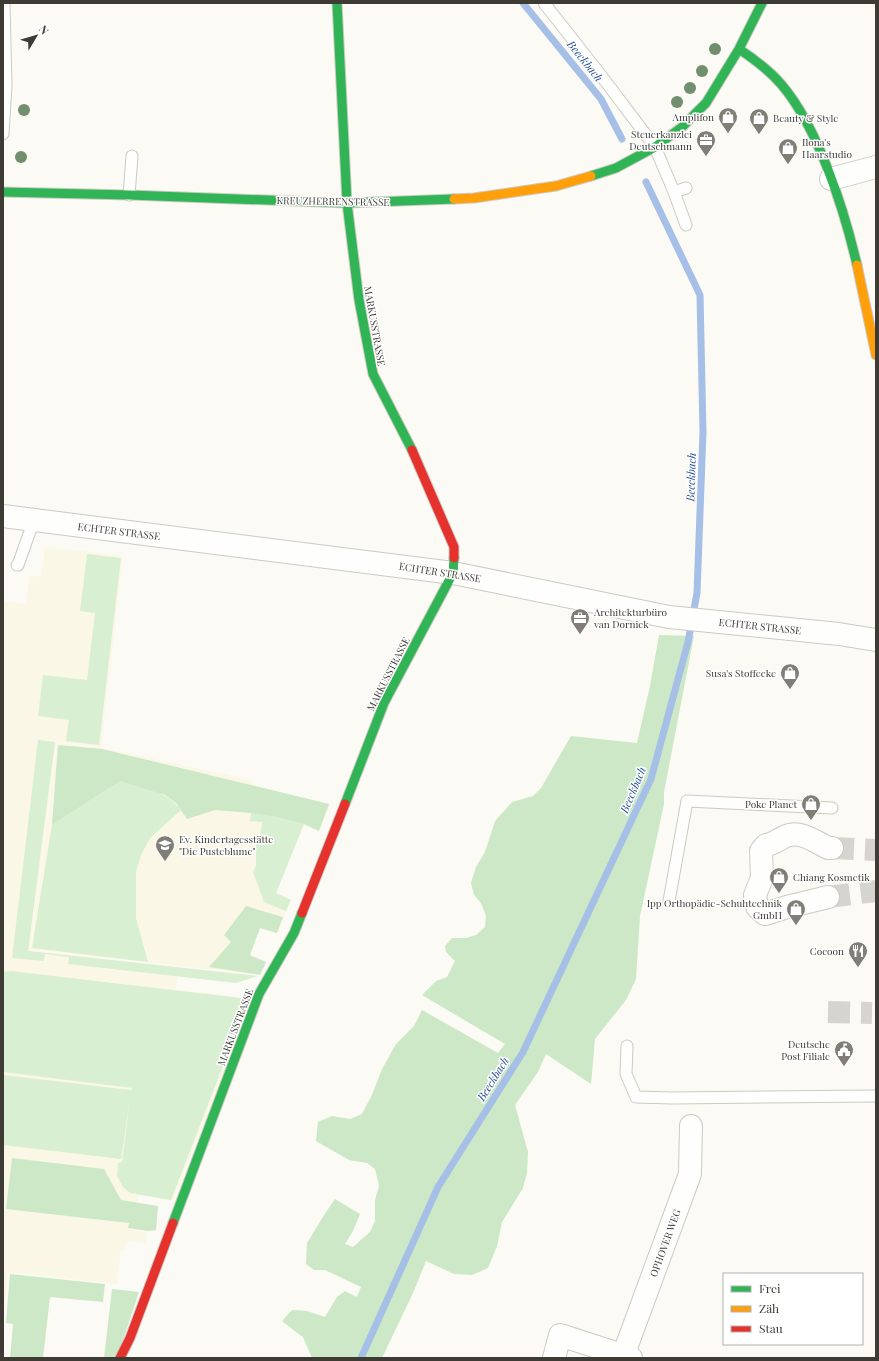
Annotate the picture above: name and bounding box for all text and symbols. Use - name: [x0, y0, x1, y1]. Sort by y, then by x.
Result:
- north arrow: [16, 16, 56, 56]
- text: N: [36, 22, 53, 37]
- water label: Beeckbach: [564, 36, 607, 84]
- shop icon: Amplifon: [717, 106, 739, 134]
- shop icon: Beauty & Style: [748, 107, 770, 135]
- place label: Amplifon: [672, 110, 714, 124]
- place label: Beauty & Style: [773, 111, 838, 125]
- place label: Steuerkanzlei Deutschmann: [629, 127, 692, 153]
- office icon: Steuerkanzlei Deutschmann: [695, 129, 717, 157]
- place label: Ilona's Haarstudio: [802, 135, 852, 161]
- shop icon: Ilona's Haarstudio: [777, 137, 799, 165]
- street label: KREUZHERRENSTRASSE: [276, 193, 390, 209]
- street label: MARKUSSTRASSE: [361, 285, 389, 367]
- water label: Beeckbach: [682, 452, 699, 503]
- street label: ECHTER STRASSE: [77, 519, 161, 543]
- street label: ECHTER STRASSE: [398, 559, 482, 585]
- place label: Architekturbüro van Dornick: [593, 605, 668, 631]
- office icon: Architekturbüro van Dornick: [569, 607, 591, 635]
- street label: ECHTER STRASSE: [718, 615, 802, 637]
- street label: MARKUSSTRASSE: [363, 635, 413, 713]
- shop icon: Susa's Stoffecke: [779, 662, 801, 690]
- place label: Susa's Stoffecke: [706, 666, 776, 680]
- water label: Beeckbach: [616, 764, 649, 816]
- shop icon: Poke Planet: [800, 793, 822, 821]
- place label: Poke Planet: [745, 797, 797, 811]
- place label: Ev. Kindertagesstätte "Die Pusteblume": [179, 832, 273, 858]
- school or university icon: Ev. Kindertagesstätte "Die Pusteblume": [154, 834, 176, 862]
- shop icon: Chiang Kosmetik: [768, 866, 790, 894]
- place label: Chiang Kosmetik: [793, 870, 870, 884]
- place label: Ipp Orthopädie-Schuhtechnik GmbH: [647, 896, 782, 922]
- shop icon: Ipp Orthopädie-Schuhtechnik GmbH: [785, 898, 807, 926]
- restaurant icon: Cocoon: [847, 940, 869, 968]
- place label: Cocoon: [810, 944, 844, 958]
- street label: MARKUSSTRASSE: [214, 987, 256, 1067]
- place label: Deutsche Post Filiale: [781, 1037, 830, 1063]
- public building icon: Deutsche Post Filiale: [833, 1039, 855, 1067]
- water label: Beeckbach: [473, 1054, 512, 1104]
- street label: OPHOVER WEG: [646, 1207, 684, 1279]
- legend: [723, 1273, 863, 1345]
- text: Frei: [759, 1280, 781, 1296]
- text: Zäh: [759, 1300, 779, 1316]
- text: Stau: [759, 1320, 783, 1336]

